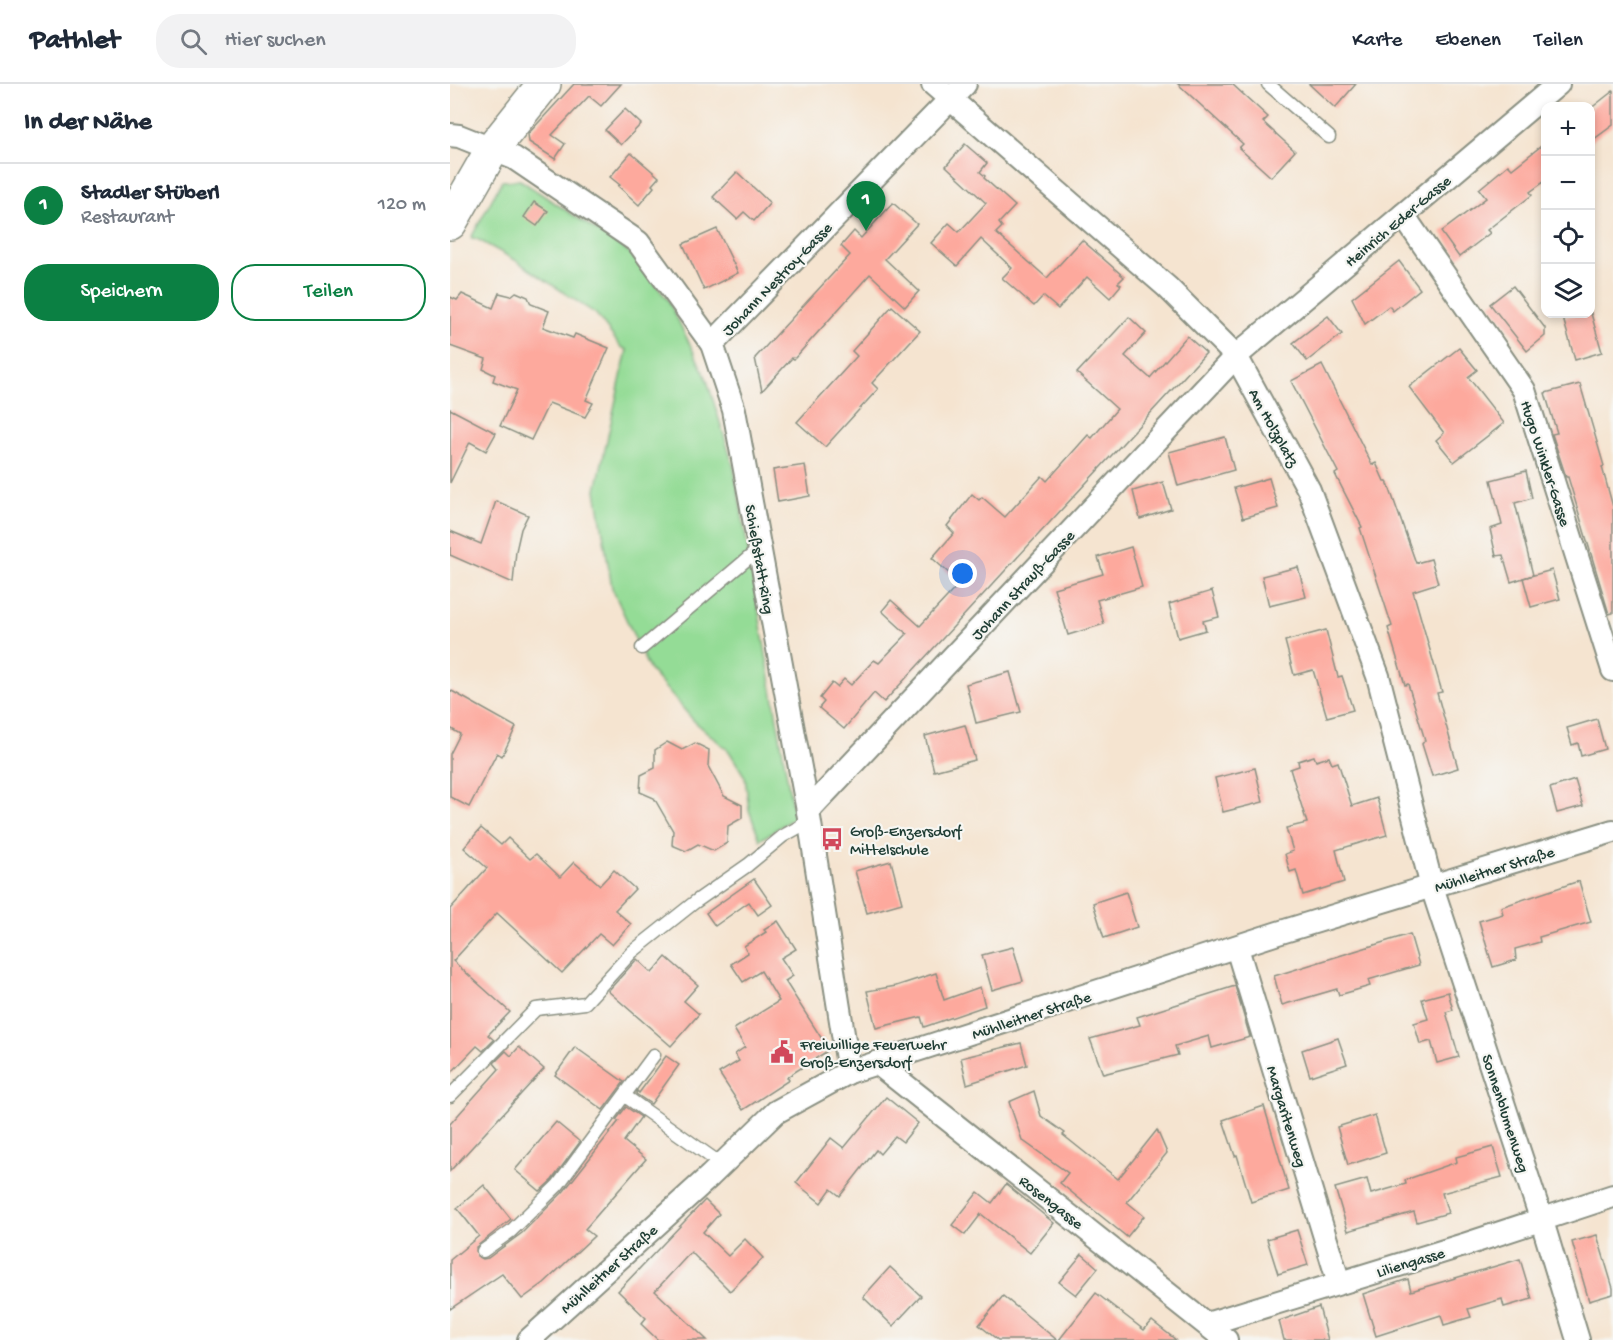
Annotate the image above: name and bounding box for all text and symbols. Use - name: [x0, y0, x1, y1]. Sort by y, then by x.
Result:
- search box: [156, 14, 576, 68]
- text: Pathlet: [30, 25, 120, 58]
- icon: search: [177, 25, 210, 58]
- text: Hier suchen: [225, 28, 326, 54]
- text: Karte: [1352, 29, 1402, 54]
- text: Ebenen: [1435, 29, 1501, 54]
- text: Teilen: [1534, 29, 1583, 54]
- map controls: [1541, 102, 1595, 318]
- button: +: [1541, 102, 1595, 156]
- text: In der Nähe: [24, 108, 152, 139]
- button: −: [1541, 156, 1595, 210]
- street label: Heinrich Eder-Gasse: [1342, 172, 1457, 273]
- text: Stadler Stüberl: [81, 181, 220, 207]
- pin: 1: [846, 182, 886, 231]
- text: 1: [39, 194, 48, 217]
- text: 120 m: [378, 194, 426, 217]
- text: Restaurant: [81, 207, 174, 230]
- button: locate: [1541, 210, 1595, 264]
- street label: Johann Nestroy-Gasse: [719, 219, 838, 341]
- button: Speichern: [24, 264, 219, 321]
- button: Teilen: [231, 264, 426, 321]
- button: layers: [1541, 264, 1595, 318]
- street label: Am Holzplatz: [1243, 386, 1302, 472]
- street label: Hugo Winkler-Gasse: [1514, 399, 1573, 530]
- street label: Schießstatt-Ring: [739, 503, 777, 616]
- street label: Johann Strauß-Gasse: [969, 527, 1081, 645]
- your location: [948, 559, 977, 588]
- place label: Groß-Enzersdorf Mittelschule: [850, 824, 963, 861]
- bus stop icon: Groß-Enzersdorf Mittelschule: [819, 826, 845, 852]
- street label: Mühlleitner Straße: [1433, 844, 1558, 899]
- street label: Mühlleitner Straße: [970, 989, 1095, 1046]
- place label: Freiwillige Feuerwehr Groß-Enzersdorf: [799, 1037, 947, 1074]
- public building icon: Freiwillige Feuerwehr Groß-Enzersdorf: [769, 1039, 795, 1065]
- street label: Sonnenblumenweg: [1476, 1053, 1532, 1176]
- street label: Margaritenweg: [1260, 1064, 1309, 1170]
- street label: Rosengasse: [1014, 1173, 1086, 1235]
- street label: Mühlleitner Straße: [558, 1221, 663, 1319]
- street label: Liliengasse: [1375, 1245, 1448, 1284]

